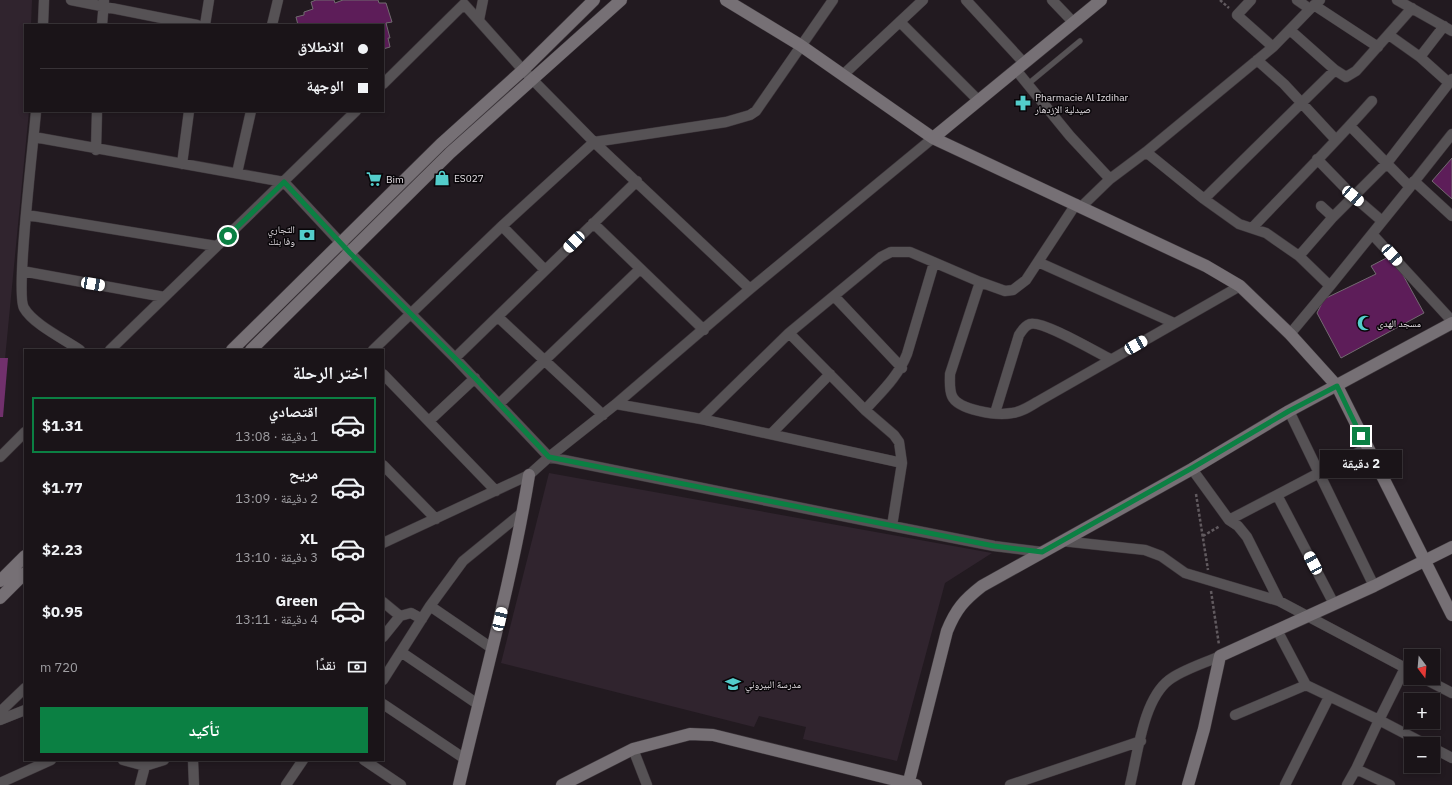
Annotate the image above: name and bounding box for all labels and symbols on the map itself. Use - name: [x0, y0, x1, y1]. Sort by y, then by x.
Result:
- place label: Pharmacie Al Izdihar صيدلية الإزدهار: [1034, 91, 1129, 116]
- pharmacy icon: Pharmacie Al Izdihar صيدلية الإزدهار: [1014, 94, 1032, 112]
- shop icon: ES027: [433, 169, 451, 187]
- supermarket icon: Bim: [365, 170, 383, 188]
- place label: ES027: [454, 172, 484, 185]
- place label: Bim: [386, 173, 404, 186]
- car: [1340, 184, 1366, 208]
- place label: التجاري وفا بنك: [268, 223, 295, 248]
- bank icon: التجاري وفا بنك: [298, 226, 316, 244]
- route start: [219, 227, 237, 245]
- car: [561, 229, 587, 255]
- car: [1380, 242, 1404, 268]
- car: [80, 276, 106, 292]
- mosque icon: مسجد الهدى: [1356, 314, 1374, 332]
- place label: مسجد الهدى: [1377, 317, 1422, 330]
- car: [1123, 334, 1149, 356]
- route end: [1352, 427, 1370, 445]
- callout: 2 دقيقة: [1320, 450, 1402, 478]
- car: [1302, 550, 1324, 576]
- car: [491, 606, 509, 632]
- north arrow: [1404, 649, 1440, 685]
- school or university icon: مدرسة البيروني: [724, 675, 742, 693]
- place label: مدرسة البيروني: [745, 678, 801, 693]

